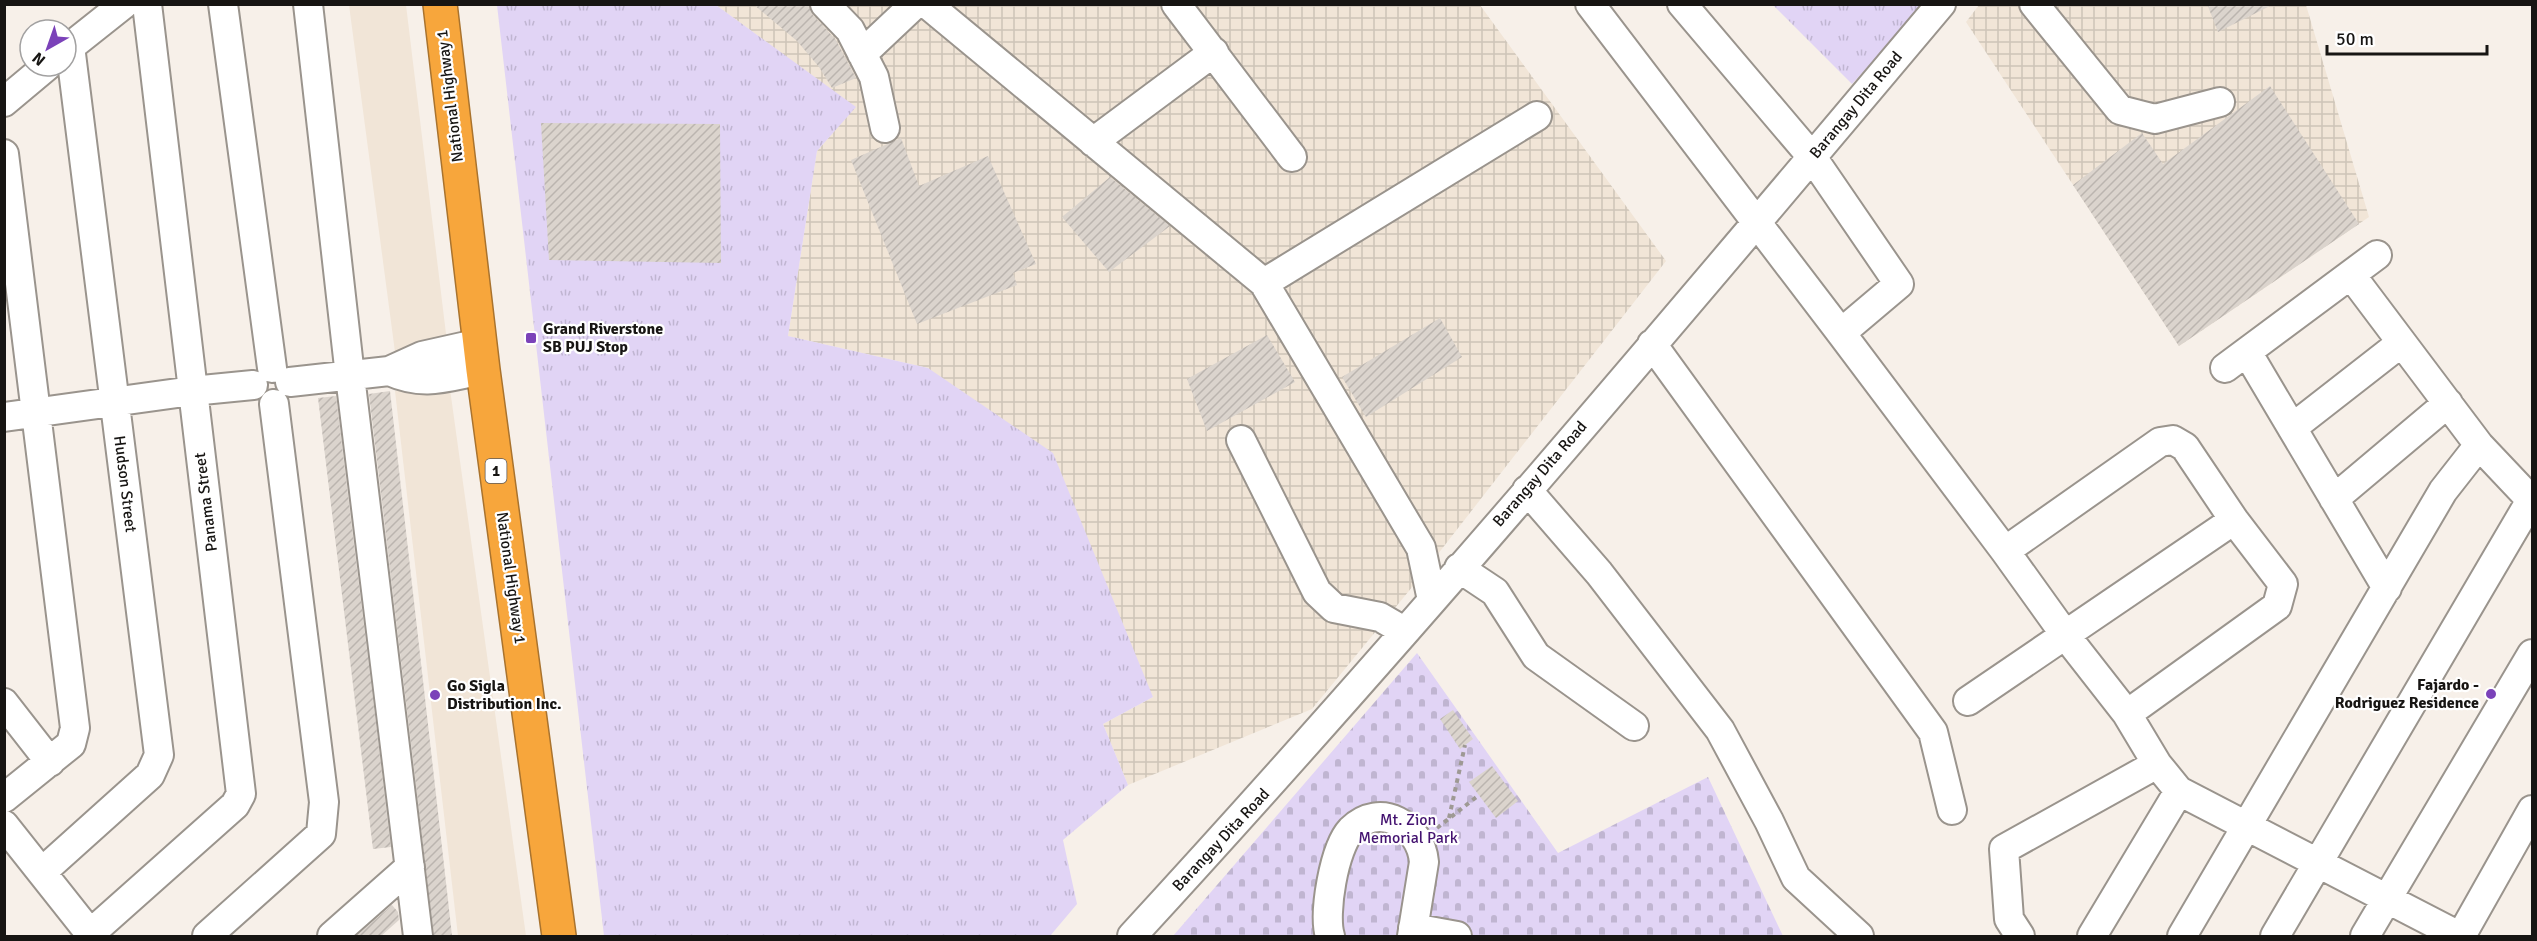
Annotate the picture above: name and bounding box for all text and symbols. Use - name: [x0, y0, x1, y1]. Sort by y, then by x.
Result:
- north arrow: [18, 18, 78, 78]
- scale bar: [2327, 18, 2488, 56]
- text: 50 m: [2336, 28, 2374, 50]
- street label: National Highway 1: [432, 29, 468, 163]
- text: N: [28, 47, 50, 70]
- street label: Barangay Dita Road: [1805, 47, 1907, 163]
- place label: Grand Riverstone SB PUJ Stop: [543, 319, 663, 357]
- marker: Grand Riverstone SB PUJ Stop: [524, 331, 538, 345]
- street label: Barangay Dita Road: [1489, 417, 1591, 531]
- street label: Hudson Street: [109, 435, 141, 534]
- street label: Panama Street: [190, 451, 222, 553]
- road number: 1: [486, 459, 506, 483]
- street label: National Highway 1: [492, 511, 530, 645]
- place label: Fajardo - Rodriguez Residence: [2335, 675, 2479, 713]
- place label: Go Sigla Distribution Inc.: [447, 676, 562, 714]
- marker: Fajardo - Rodriguez Residence: [2484, 687, 2498, 701]
- marker: Go Sigla Distribution Inc.: [428, 688, 442, 702]
- street label: Barangay Dita Road: [1168, 784, 1274, 896]
- park label: Mt. Zion Memorial Park: [1358, 810, 1458, 848]

